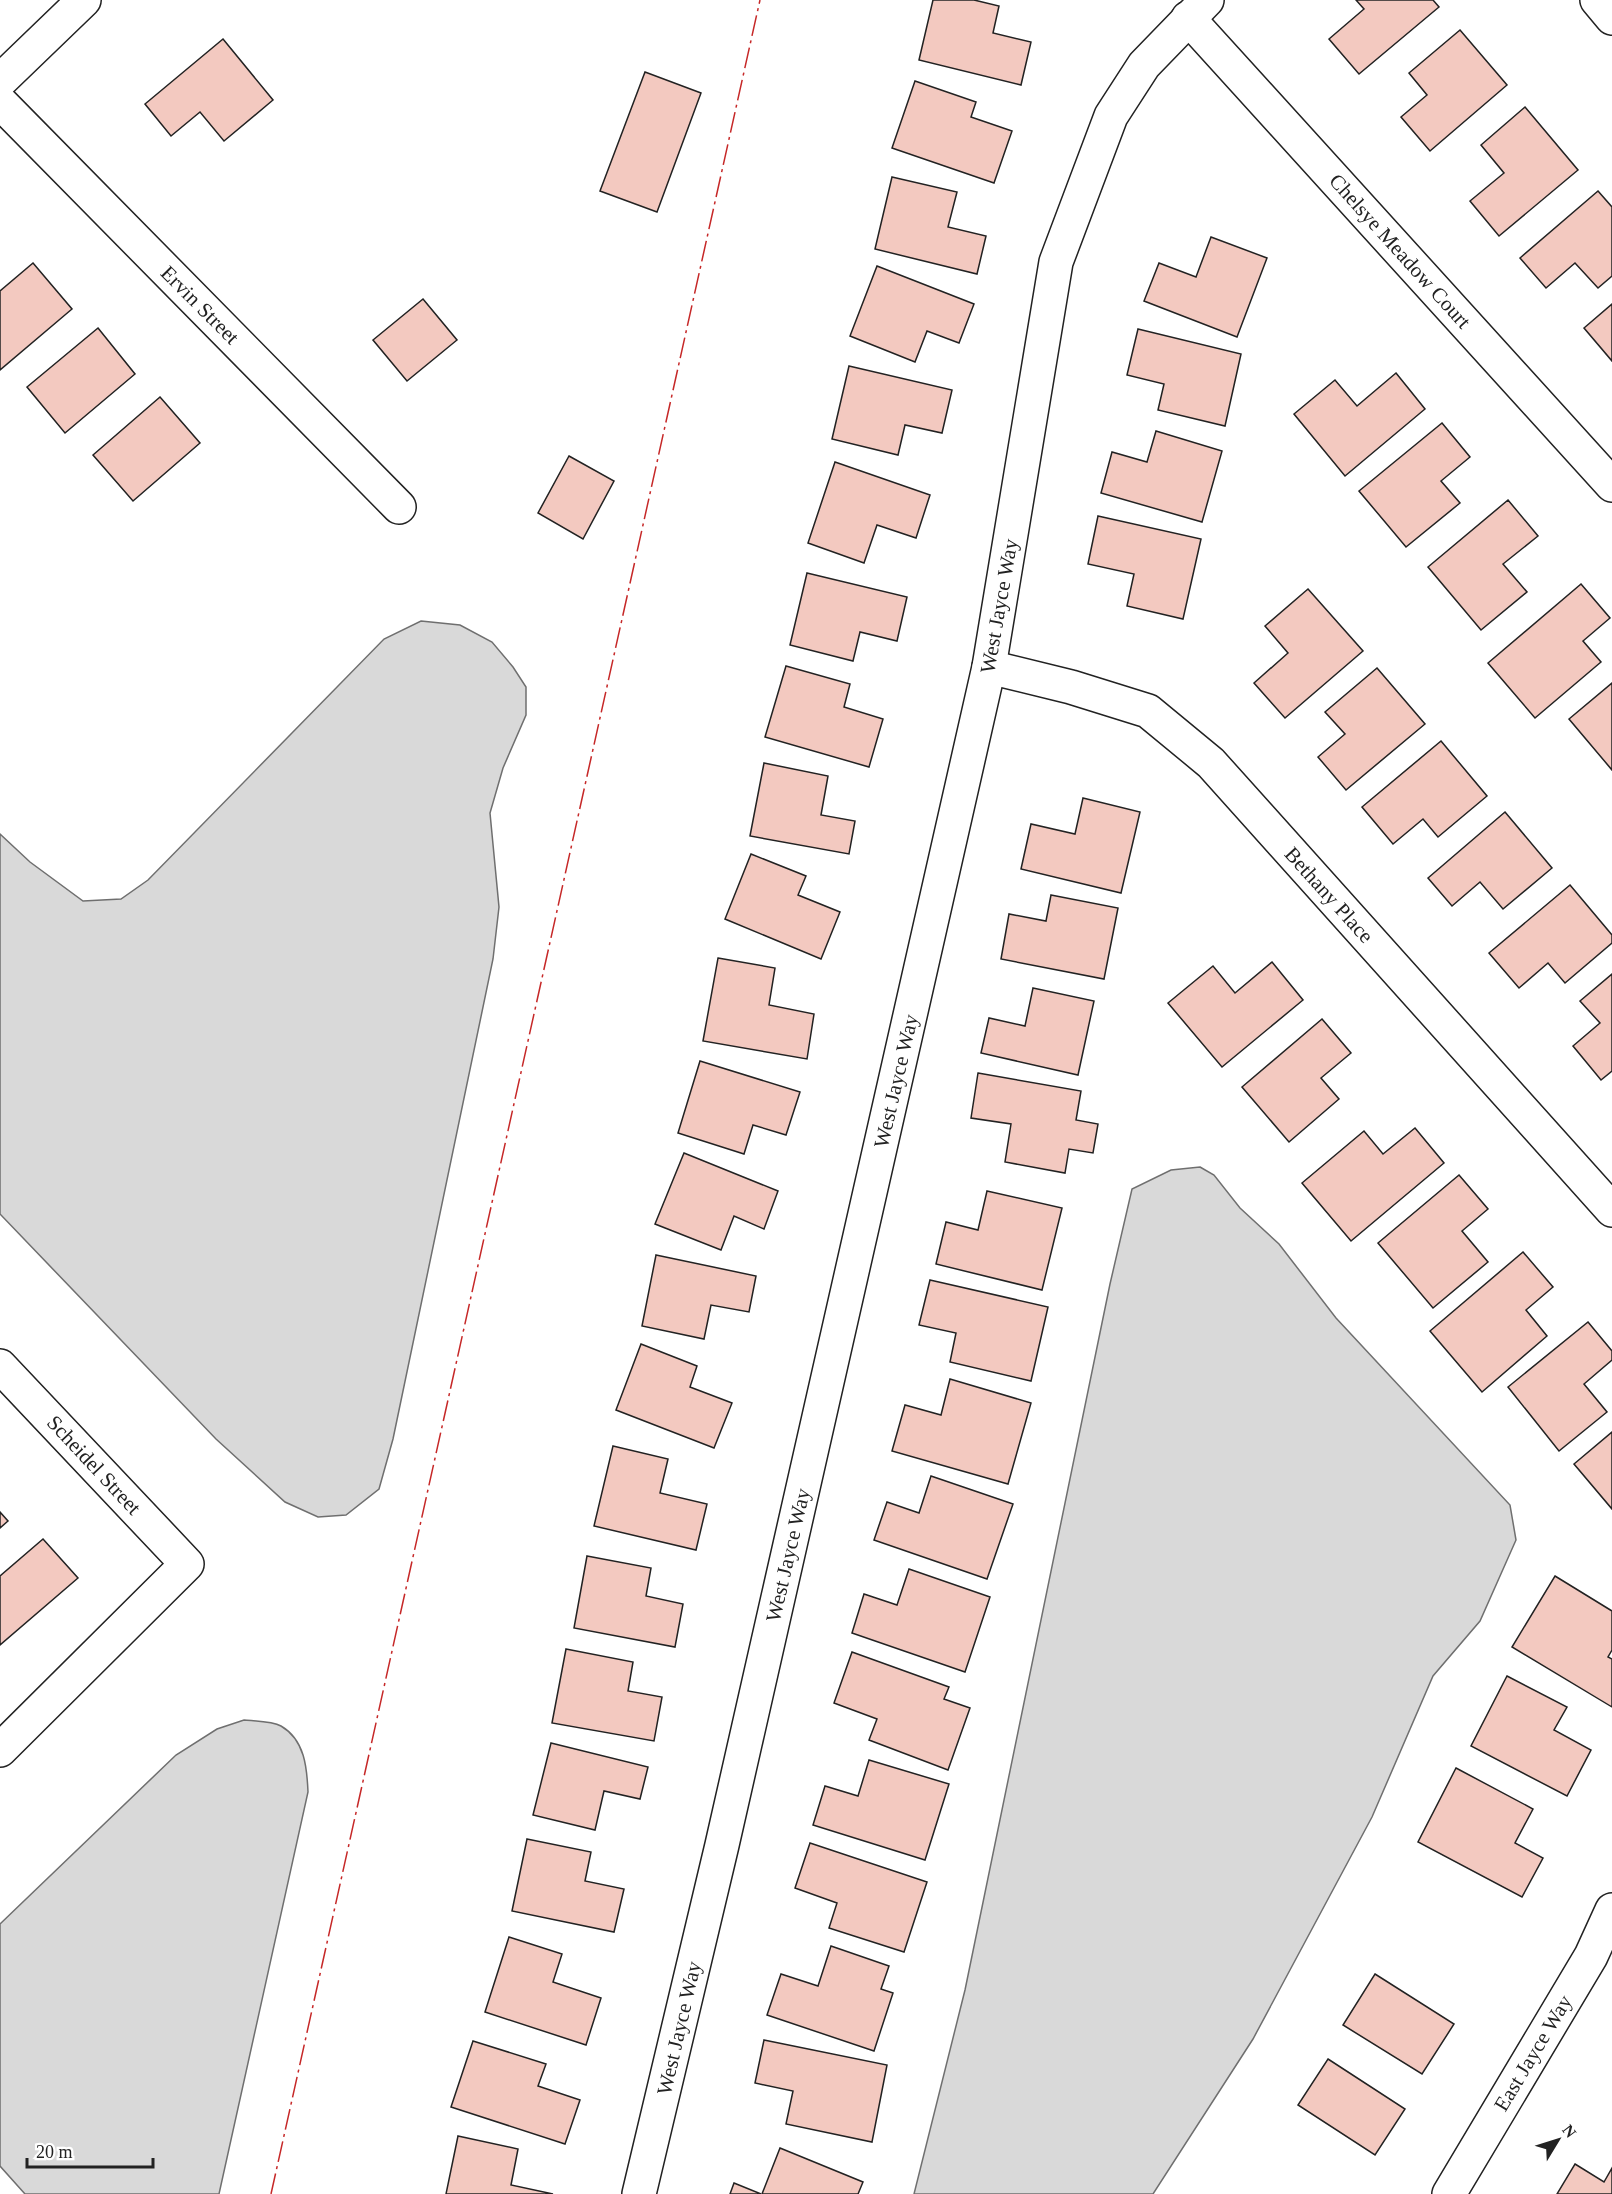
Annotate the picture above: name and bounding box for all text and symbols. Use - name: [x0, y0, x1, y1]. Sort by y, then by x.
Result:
- street label: Chelsye Meadow Court: [1324, 169, 1476, 333]
- street label: Ervin Street: [156, 261, 244, 349]
- street label: West Jayce Way: [975, 536, 1023, 675]
- street label: Bethany Place: [1280, 842, 1378, 948]
- street label: West Jayce Way: [869, 1011, 923, 1150]
- street label: Scheidel Street: [42, 1411, 146, 1520]
- street label: West Jayce Way: [761, 1485, 815, 1624]
- street label: West Jayce Way: [652, 1958, 706, 2097]
- street label: East Jayce Way: [1489, 1990, 1577, 2115]
- north arrow: [1528, 2110, 1588, 2170]
- text: N: [1559, 2121, 1580, 2141]
- scale bar: [27, 2131, 153, 2169]
- text: 20 m: [36, 2142, 73, 2162]

